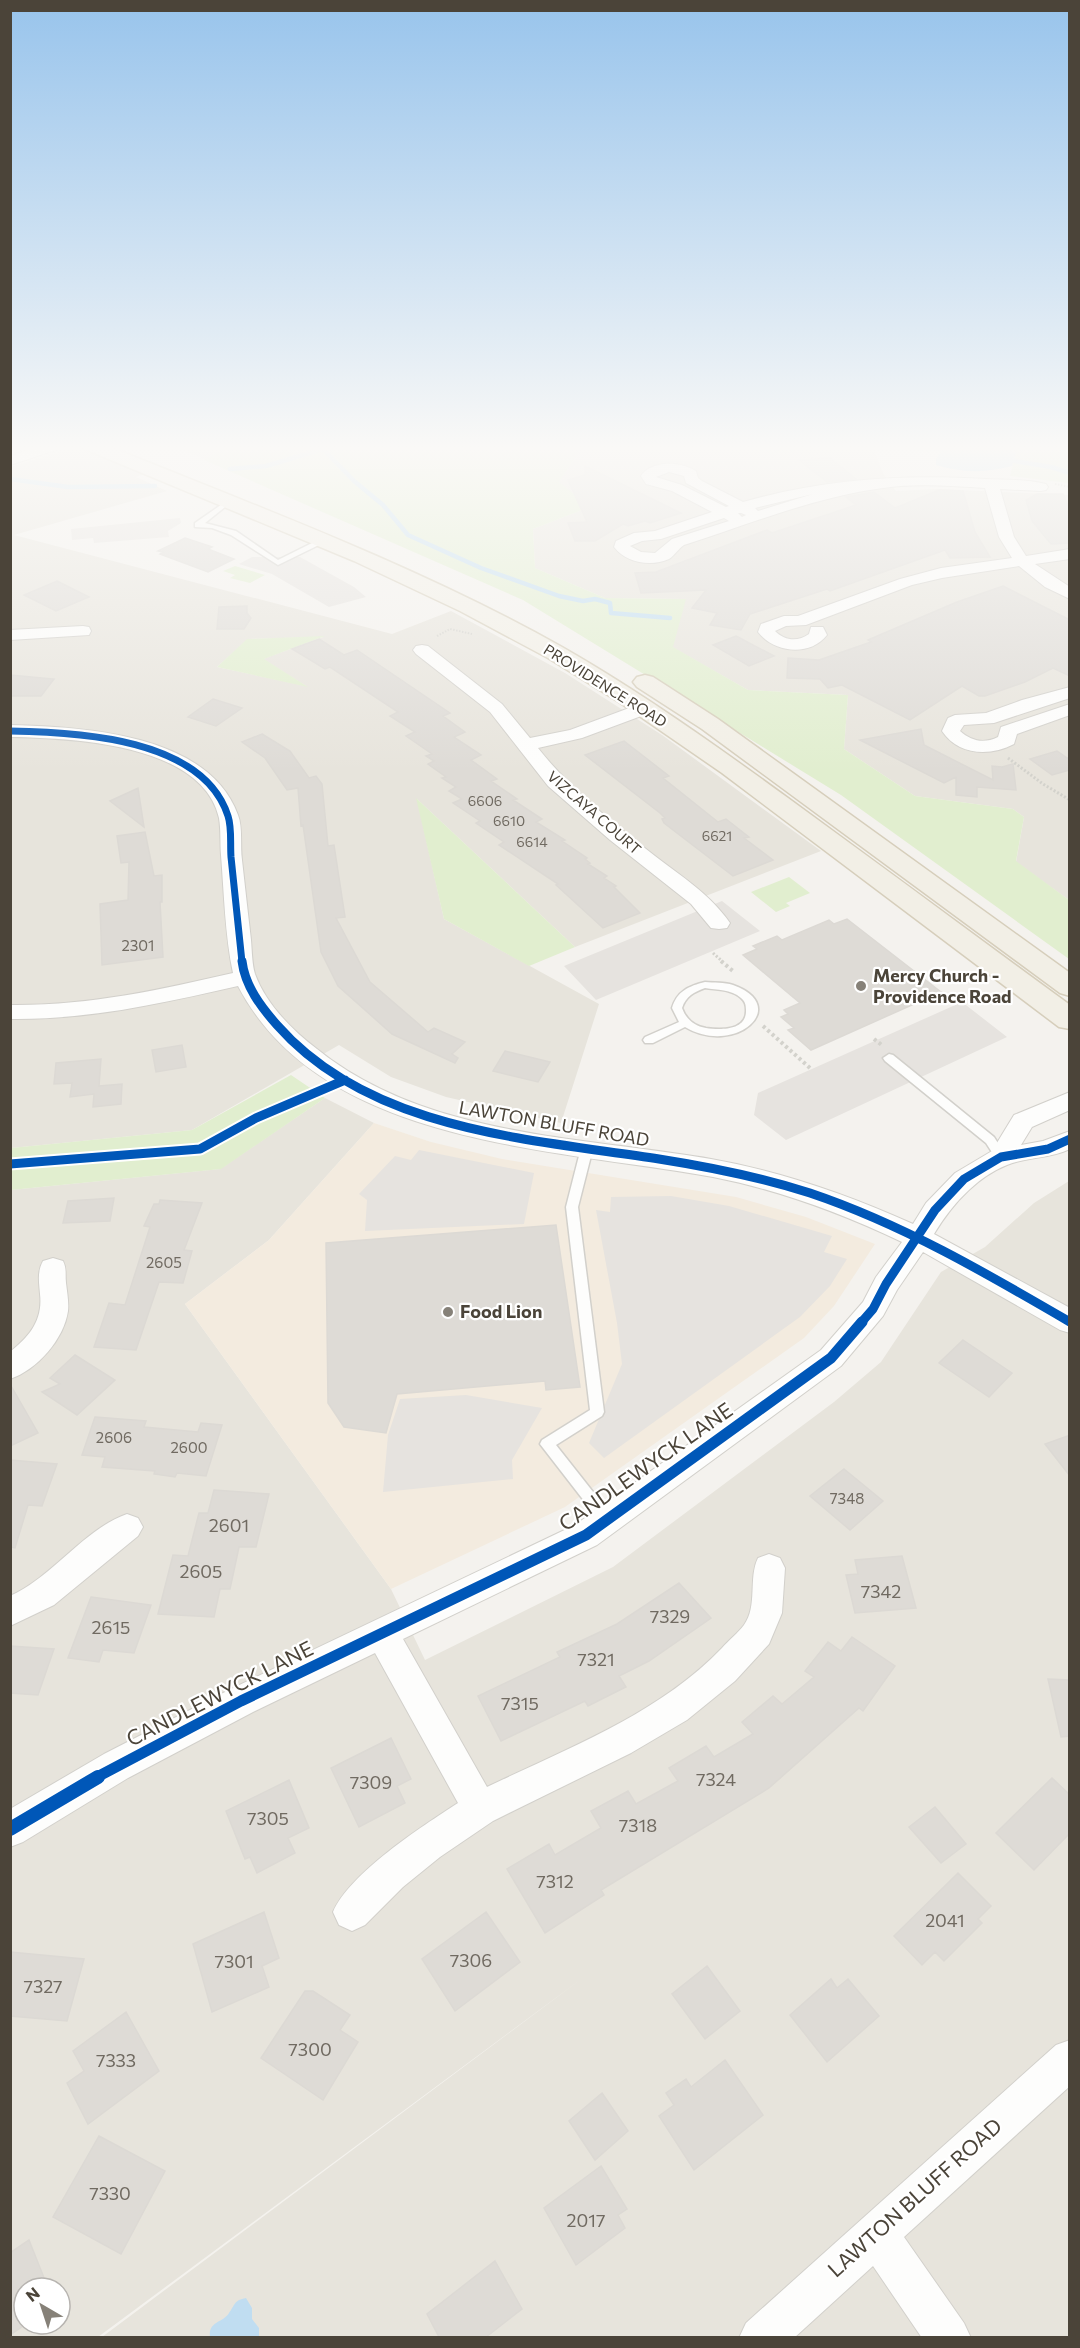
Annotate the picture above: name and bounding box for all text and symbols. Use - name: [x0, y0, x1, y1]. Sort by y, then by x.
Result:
- street label: PROVIDENCE ROAD: [541, 640, 671, 730]
- street label: VIZCAYA COURT: [544, 767, 645, 858]
- house number: 6606: [468, 792, 502, 809]
- house number: 6610: [493, 812, 525, 829]
- house number: 6621: [702, 827, 732, 844]
- house number: 6614: [516, 833, 548, 850]
- house number: 2301: [121, 936, 155, 954]
- place label: Mercy Church - Providence Road: [873, 964, 1012, 1007]
- marker: Mercy Church - Providence Road: [854, 979, 868, 993]
- street label: LAWTON BLUFF ROAD: [457, 1095, 651, 1151]
- house number: 2605: [146, 1253, 182, 1271]
- place label: Food Lion: [460, 1300, 542, 1322]
- marker: Food Lion: [441, 1305, 455, 1319]
- street label: CANDLEWYCK LANE: [553, 1396, 737, 1535]
- house number: 2606: [96, 1428, 132, 1446]
- house number: 2600: [171, 1438, 207, 1456]
- house number: 7348: [830, 1489, 864, 1507]
- house number: 2601: [209, 1514, 249, 1536]
- house number: 2605: [180, 1560, 222, 1582]
- house number: 7342: [861, 1580, 901, 1602]
- house number: 7329: [650, 1605, 690, 1627]
- house number: 2615: [92, 1616, 130, 1638]
- street label: CANDLEWYCK LANE: [122, 1635, 317, 1751]
- house number: 7321: [577, 1648, 615, 1670]
- house number: 7315: [501, 1692, 539, 1714]
- house number: 7324: [696, 1768, 736, 1790]
- house number: 7309: [350, 1771, 392, 1793]
- house number: 7305: [247, 1807, 289, 1829]
- house number: 7318: [619, 1814, 657, 1836]
- house number: 7312: [536, 1870, 574, 1892]
- house number: 2041: [925, 1909, 965, 1931]
- house number: 7306: [450, 1949, 492, 1971]
- house number: 7301: [214, 1950, 254, 1972]
- house number: 7327: [23, 1975, 63, 1997]
- house number: 7300: [288, 2038, 332, 2060]
- house number: 7333: [96, 2049, 136, 2071]
- street label: LAWTON BLUFF ROAD: [822, 2112, 1006, 2282]
- house number: 7330: [89, 2182, 131, 2204]
- house number: 2017: [567, 2209, 605, 2231]
- north arrow: [12, 2276, 72, 2336]
- text: N: [22, 2283, 43, 2305]

